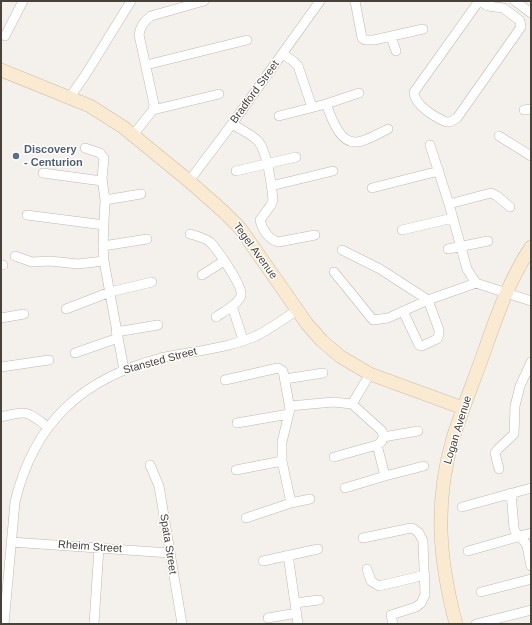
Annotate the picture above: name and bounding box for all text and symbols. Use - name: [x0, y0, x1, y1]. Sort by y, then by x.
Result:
- street label: Bradford Street: [228, 58, 282, 126]
- place label: Discovery - Centurion: [24, 143, 83, 169]
- marker: Discovery - Centurion: [11, 151, 21, 161]
- street label: Tegel Avenue: [230, 220, 280, 282]
- street label: Stansted Street: [122, 345, 198, 377]
- street label: Logan Avenue: [441, 394, 475, 466]
- street label: Spata Street: [157, 513, 179, 575]
- street label: Rheim Street: [58, 538, 122, 556]

